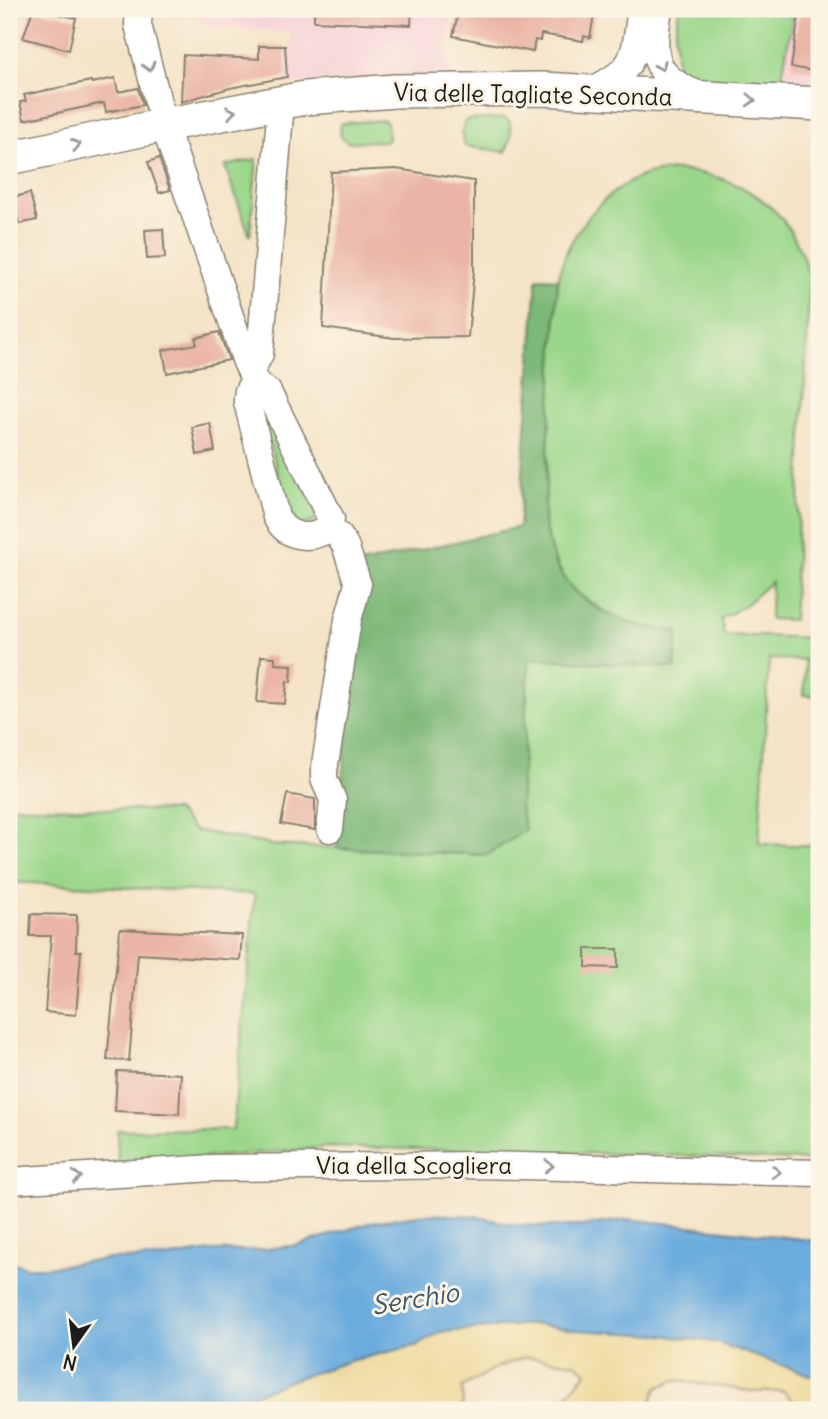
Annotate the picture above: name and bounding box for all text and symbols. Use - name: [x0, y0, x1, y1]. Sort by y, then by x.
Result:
- one-way arrow: [653, 59, 667, 71]
- one-way arrow: [141, 61, 155, 73]
- street label: Via delle Tagliate Seconda: [394, 77, 673, 111]
- one-way arrow: [746, 93, 757, 108]
- one-way arrow: [225, 105, 237, 120]
- one-way arrow: [70, 138, 82, 153]
- street label: Via della Scogliera: [316, 1150, 512, 1180]
- one-way arrow: [544, 1159, 555, 1174]
- one-way arrow: [771, 1165, 782, 1180]
- one-way arrow: [72, 1170, 83, 1185]
- water label: Serchio: [369, 1275, 462, 1322]
- north arrow: [38, 1310, 108, 1380]
- text: N: [61, 1349, 79, 1376]

